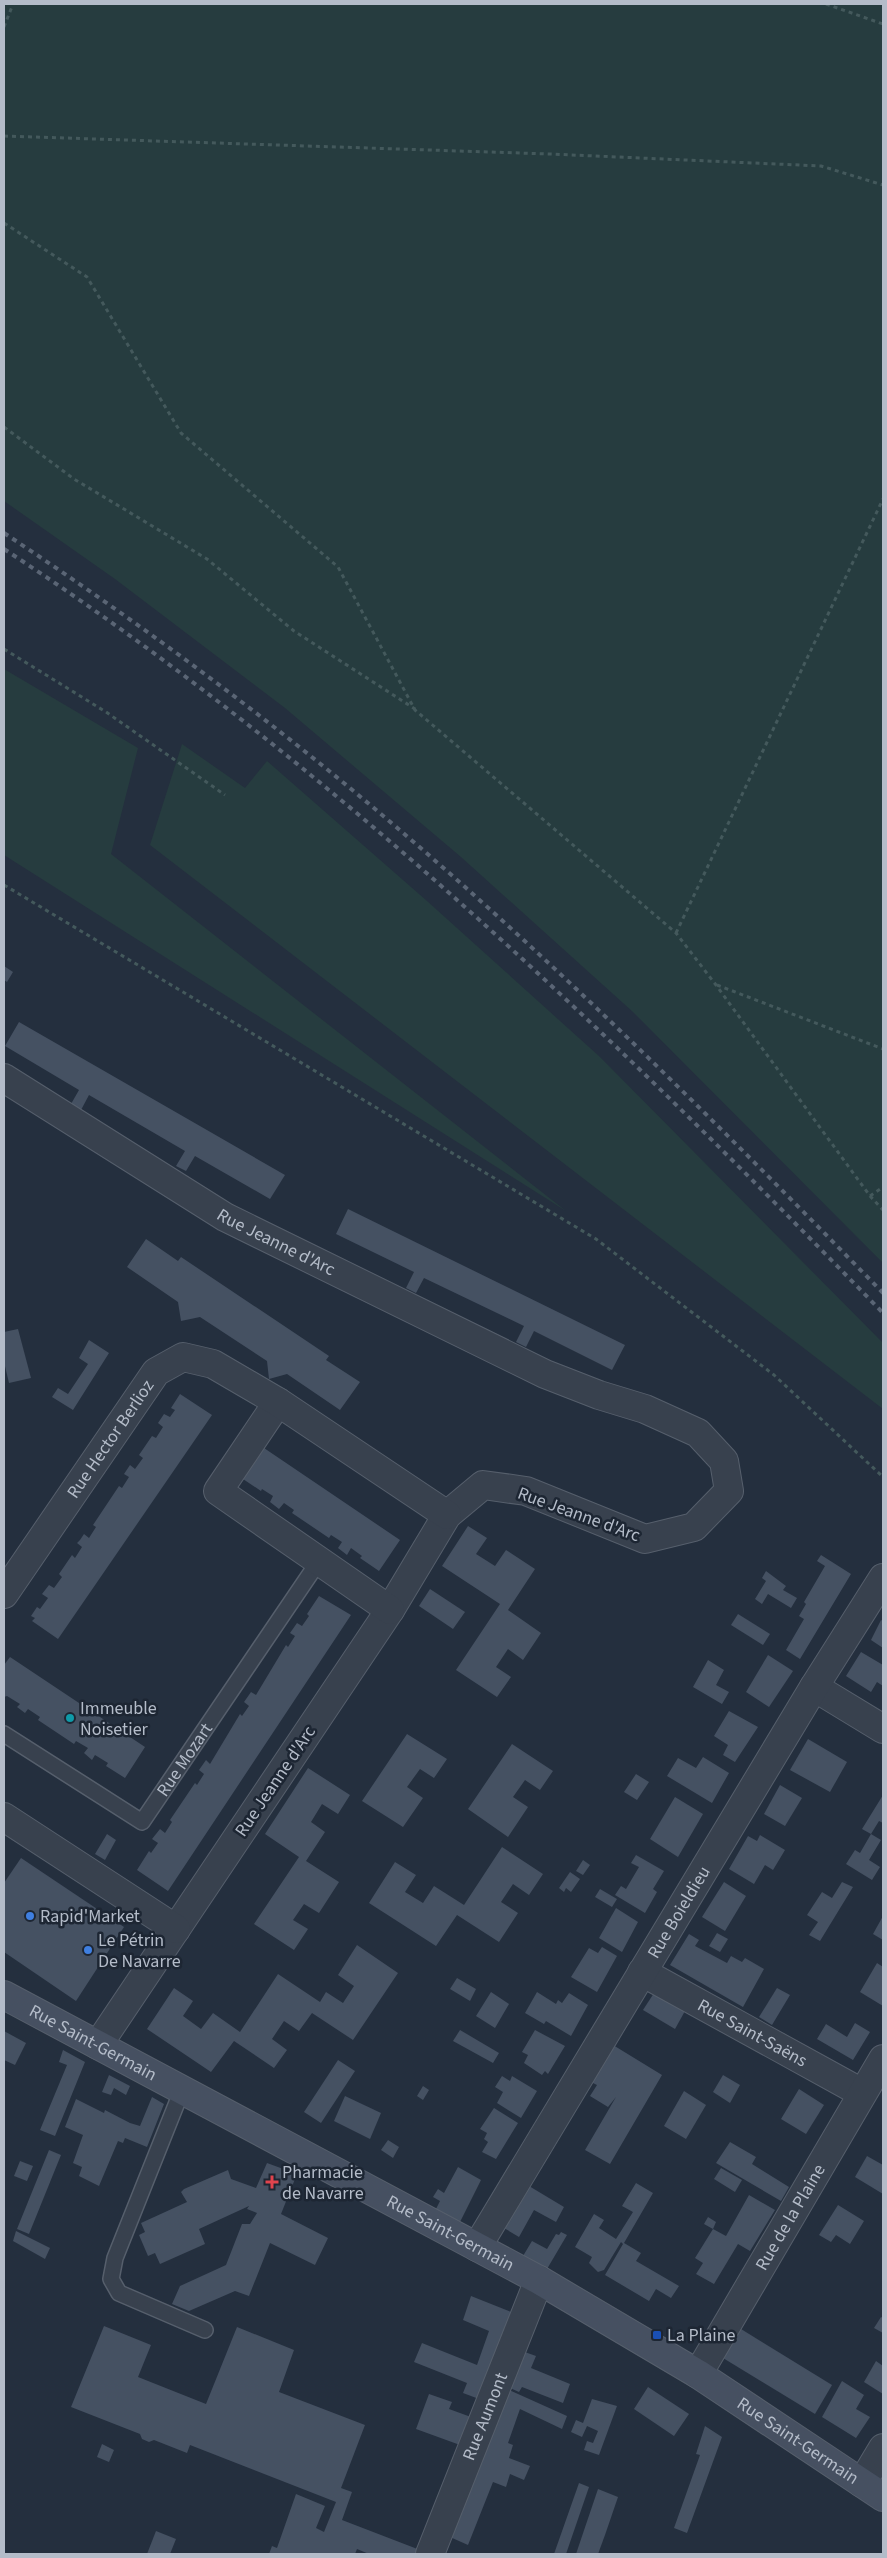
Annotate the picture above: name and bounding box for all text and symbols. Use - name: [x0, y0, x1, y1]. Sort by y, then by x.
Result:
- street label: Rue Jeanne d'Arc: [212, 1203, 339, 1282]
- street label: Rue Hector Berlioz: [61, 1375, 160, 1504]
- street label: Rue Jeanne d'Arc: [514, 1481, 644, 1548]
- place label: Immeuble Noisetier: [80, 1696, 157, 1742]
- marker: Immeuble Noisetier: [64, 1712, 76, 1724]
- street label: Rue Mozart: [151, 1718, 219, 1802]
- street label: Rue Jeanne d'Arc: [229, 1721, 322, 1842]
- street label: Rue Boieldieu: [641, 1861, 717, 1963]
- place label: Rapid'Market: [40, 1904, 140, 1929]
- marker: Rapid'Market: [24, 1910, 36, 1922]
- place label: Le Pétrin De Navarre: [98, 1928, 181, 1974]
- marker: Le Pétrin De Navarre: [82, 1944, 94, 1956]
- street label: Rue Saint-Saëns: [693, 1993, 811, 2073]
- street label: Rue Saint-Germain: [25, 1999, 161, 2087]
- street label: Rue de la Plaine: [750, 2159, 832, 2275]
- place label: Pharmacie de Navarre: [282, 2160, 364, 2206]
- marker: Pharmacie de Navarre: [266, 2176, 278, 2188]
- street label: Rue Saint-Germain: [382, 2189, 519, 2278]
- place label: La Plaine: [667, 2323, 736, 2348]
- marker: La Plaine: [651, 2329, 663, 2341]
- street label: Rue Aumont: [456, 2369, 514, 2464]
- street label: Rue Saint-Germain: [732, 2391, 864, 2490]

